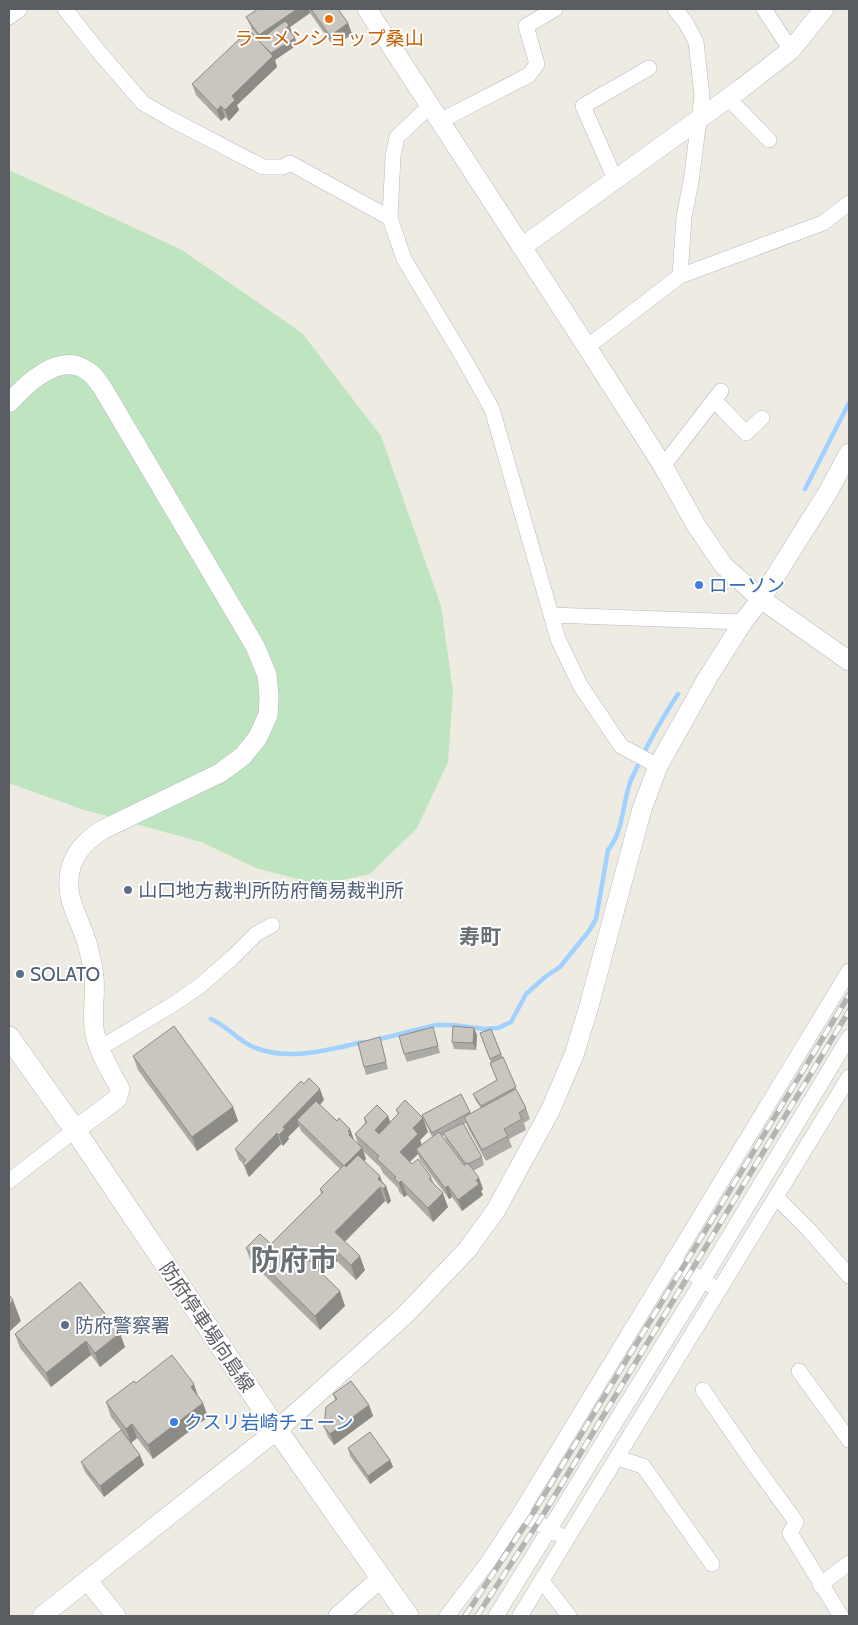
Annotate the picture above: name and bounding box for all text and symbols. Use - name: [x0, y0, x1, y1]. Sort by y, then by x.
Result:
- marker: ラーメンショップ桑山: [323, 13, 335, 25]
- place label: ラーメンショップ桑山: [234, 27, 424, 50]
- place label: ローソン: [709, 574, 785, 597]
- marker: ローソン: [693, 579, 705, 591]
- place label: 山口地方裁判所防府簡易裁判所: [138, 879, 404, 902]
- marker: 山口地方裁判所防府簡易裁判所: [122, 884, 134, 896]
- district label: 寿町: [459, 924, 501, 949]
- place label: SOLATO: [30, 963, 100, 986]
- marker: SOLATO: [14, 968, 26, 980]
- district label: 防府市: [250, 1242, 338, 1277]
- street label: 防府停車場向島線: [155, 1258, 259, 1396]
- place label: 防府警察署: [75, 1314, 170, 1337]
- marker: 防府警察署: [59, 1319, 71, 1331]
- place label: クスリ岩崎チェーン: [184, 1411, 353, 1434]
- marker: クスリ岩崎チェーン: [168, 1416, 180, 1428]

